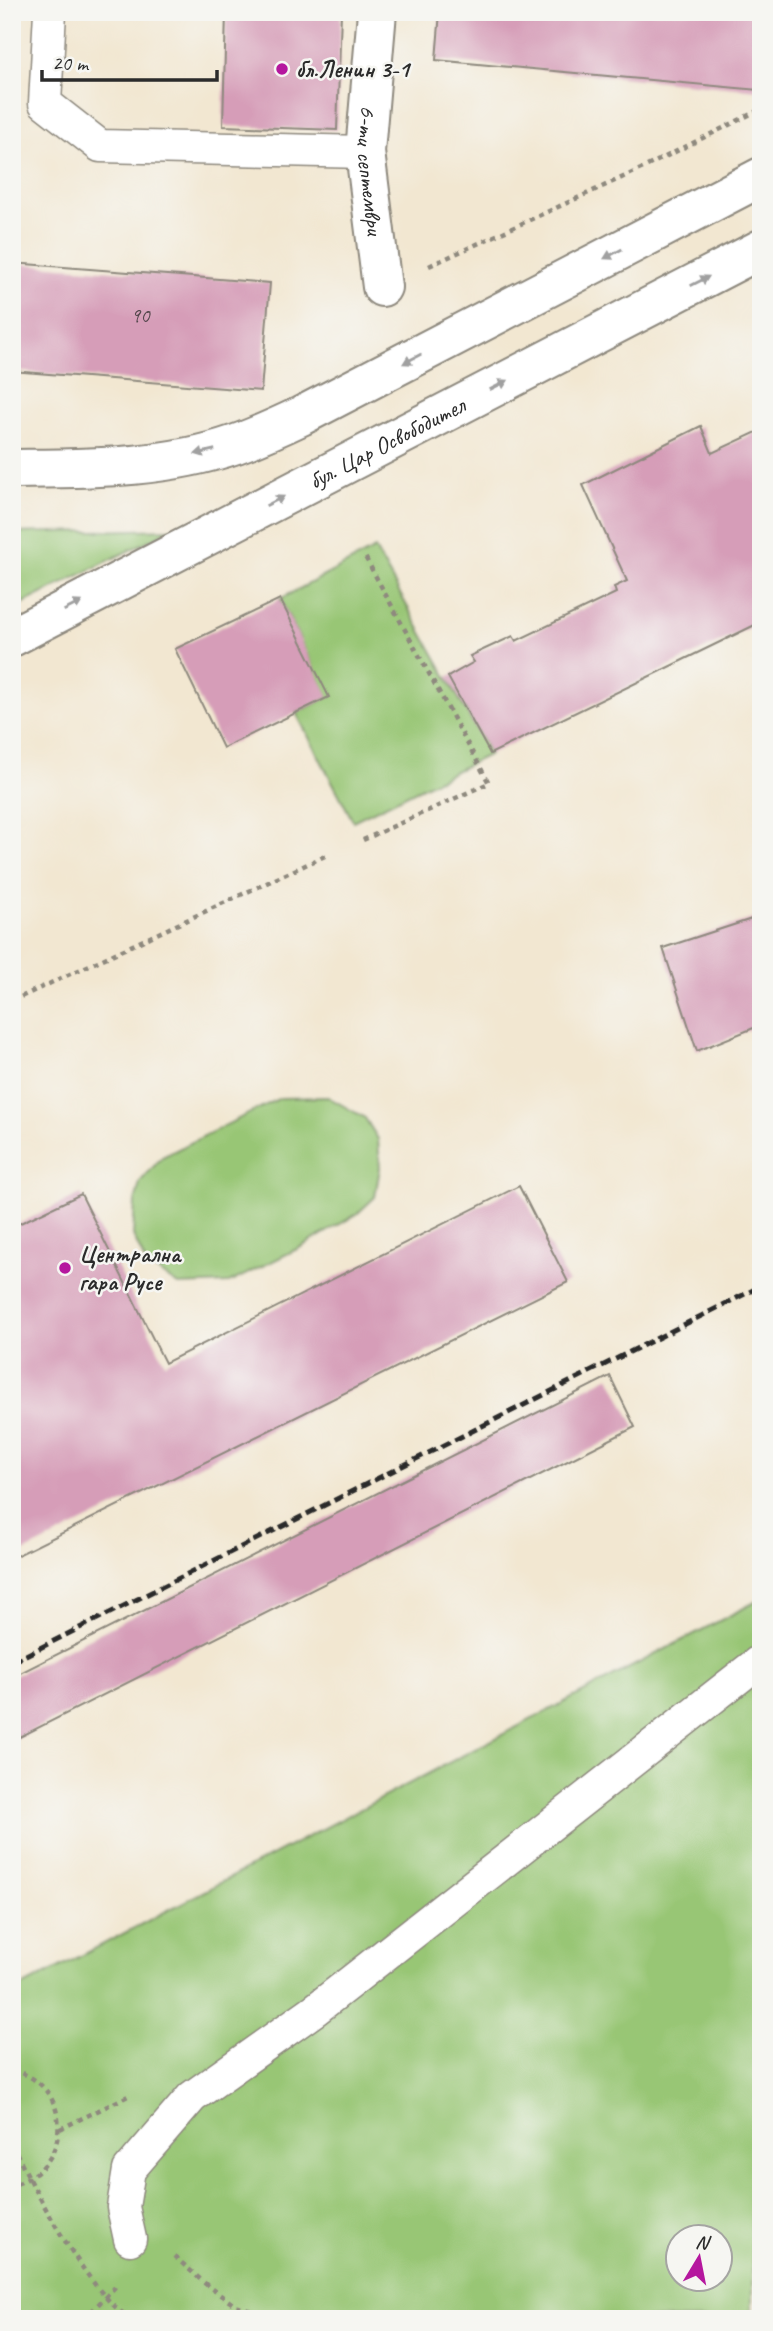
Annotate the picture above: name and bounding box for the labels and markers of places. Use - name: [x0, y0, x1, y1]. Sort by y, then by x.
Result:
- place label: бл.Ленин 3-1: [296, 54, 412, 84]
- marker: бл.Ленин 3-1: [274, 61, 290, 77]
- place label: Централна гара Русе: [79, 1239, 183, 1297]
- marker: Централна гара Русе: [57, 1260, 73, 1276]

